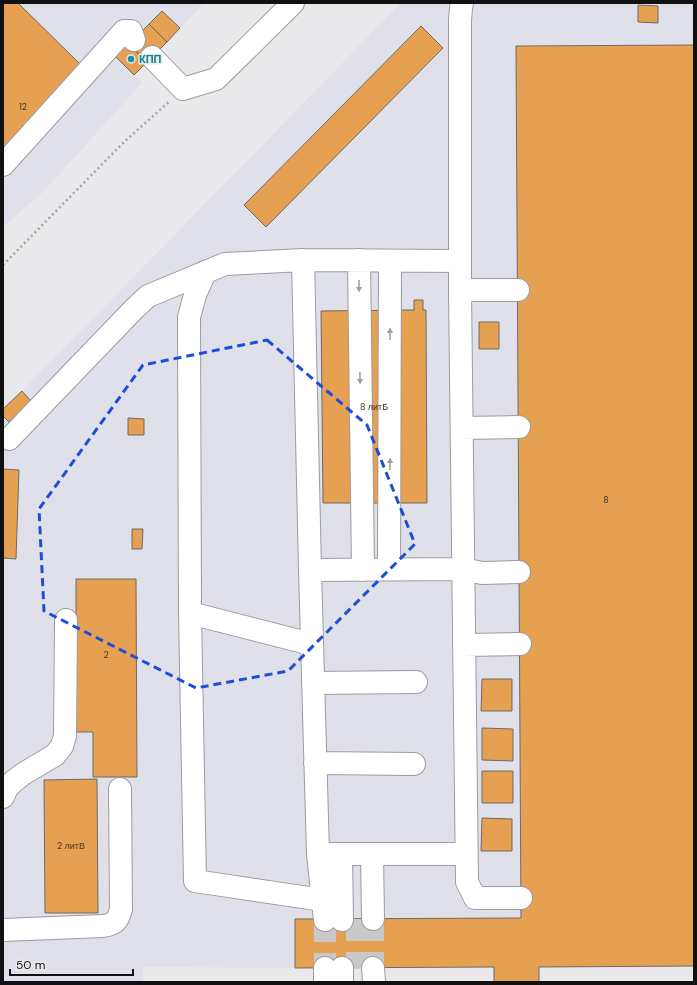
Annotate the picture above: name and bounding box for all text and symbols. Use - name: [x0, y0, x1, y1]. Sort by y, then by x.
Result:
- place label: КПП: [139, 52, 162, 66]
- marker: КПП: [126, 54, 136, 64]
- house number: 12: [19, 101, 27, 113]
- one-way arrow: [356, 280, 362, 293]
- one-way arrow: [387, 327, 393, 340]
- one-way arrow: [357, 372, 363, 385]
- house number: 8 литБ: [360, 401, 388, 413]
- one-way arrow: [387, 457, 393, 470]
- house number: 8: [603, 494, 609, 506]
- house number: 2: [103, 649, 109, 661]
- house number: 2 литВ: [57, 840, 85, 852]
- scale bar: [10, 951, 133, 977]
- text: 50 m: [16, 957, 45, 973]

